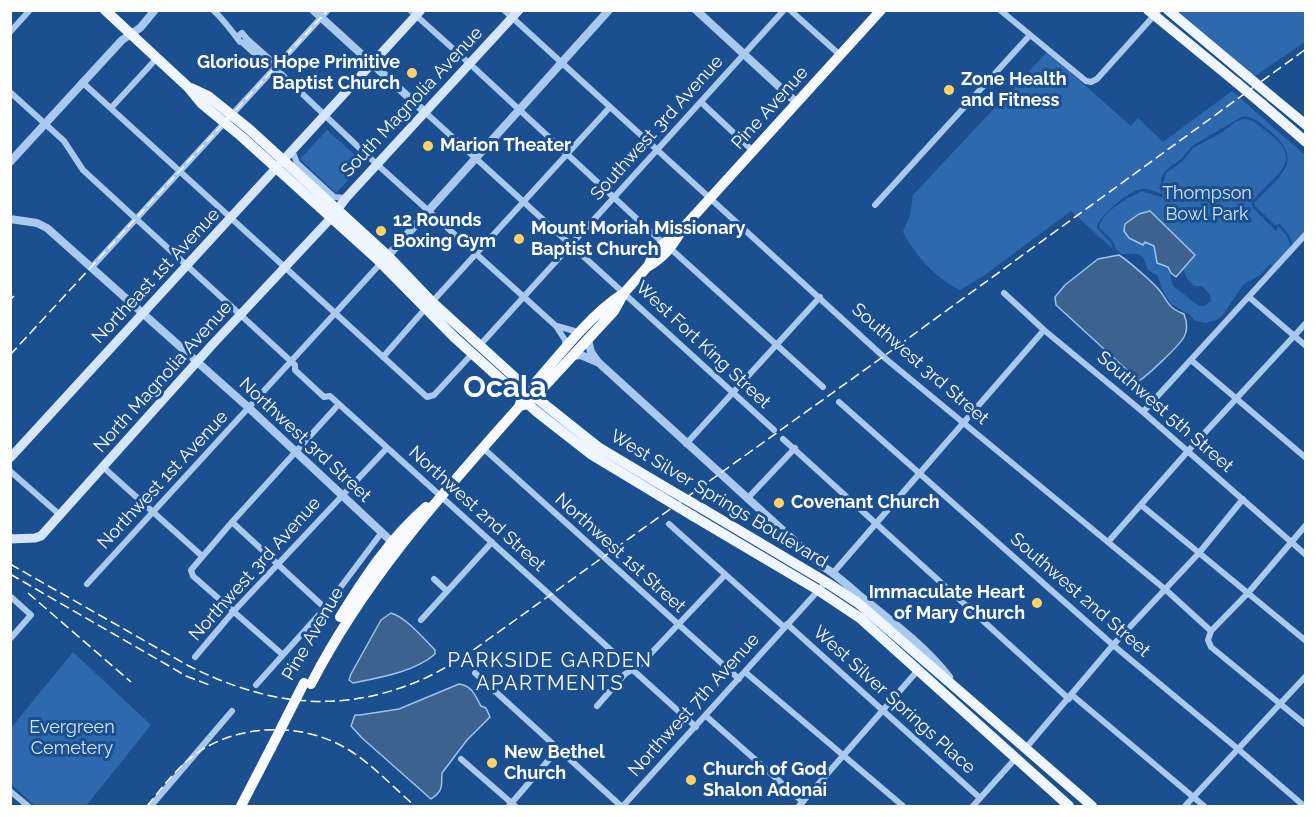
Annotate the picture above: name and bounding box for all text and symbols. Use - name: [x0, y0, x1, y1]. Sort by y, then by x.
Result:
- street label: South Magnolia Avenue: [337, 22, 487, 182]
- street label: Southwest 3rd Avenue: [586, 51, 728, 205]
- place label: Glorious Hope Primitive Baptist Church: [197, 52, 400, 94]
- street label: Pine Avenue: [727, 62, 813, 154]
- marker: Glorious Hope Primitive Baptist Church: [405, 66, 419, 80]
- place label: Zone Health and Fitness: [961, 69, 1067, 112]
- marker: Zone Health and Fitness: [942, 83, 956, 97]
- place label: Marion Theater: [440, 135, 571, 157]
- marker: Marion Theater: [421, 139, 435, 153]
- park label: Thompson Bowl Park: [1162, 183, 1252, 226]
- street label: Northeast 1st Avenue: [88, 204, 224, 348]
- place label: 12 Rounds Boxing Gym: [393, 210, 496, 252]
- place label: Mount Moriah Missionary Baptist Church: [531, 218, 745, 260]
- marker: 12 Rounds Boxing Gym: [374, 224, 388, 238]
- marker: Mount Moriah Missionary Baptist Church: [512, 232, 526, 246]
- street label: West Fort King Street: [631, 277, 775, 413]
- street label: North Magnolia Avenue: [89, 297, 237, 457]
- street label: Southwest 3rd Street: [847, 299, 993, 429]
- street label: Southwest 5th Street: [1092, 347, 1238, 477]
- district label: Ocala: [463, 370, 547, 406]
- street label: Northwest 3rd Street: [235, 373, 375, 507]
- street label: Northwest 1st Avenue: [93, 406, 233, 554]
- street label: West Silver Springs Boulevard: [606, 425, 832, 573]
- street label: Northwest 2nd Street: [404, 442, 550, 576]
- street label: Northwest 1st Street: [550, 489, 690, 617]
- place label: Covenant Church: [791, 492, 940, 514]
- street label: Northwest 3rd Avenue: [185, 493, 325, 645]
- marker: Covenant Church: [772, 496, 786, 510]
- street label: Southwest 2nd Street: [1006, 528, 1154, 662]
- place label: Immaculate Heart of Mary Church: [869, 582, 1025, 624]
- street label: Pine Avenue: [278, 584, 348, 684]
- marker: Immaculate Heart of Mary Church: [1030, 596, 1044, 610]
- street label: West Silver Springs Place: [808, 621, 980, 779]
- street label: Northwest 7th Avenue: [624, 629, 764, 781]
- district label: PARKSIDE GARDEN APARTMENTS: [448, 649, 652, 696]
- park label: Evergreen Cemetery: [29, 717, 115, 760]
- place label: New Bethel Church: [504, 742, 605, 784]
- marker: New Bethel Church: [485, 756, 499, 770]
- place label: Church of God Shalon Adonai: [703, 759, 827, 802]
- marker: Church of God Shalon Adonai: [684, 773, 698, 787]

